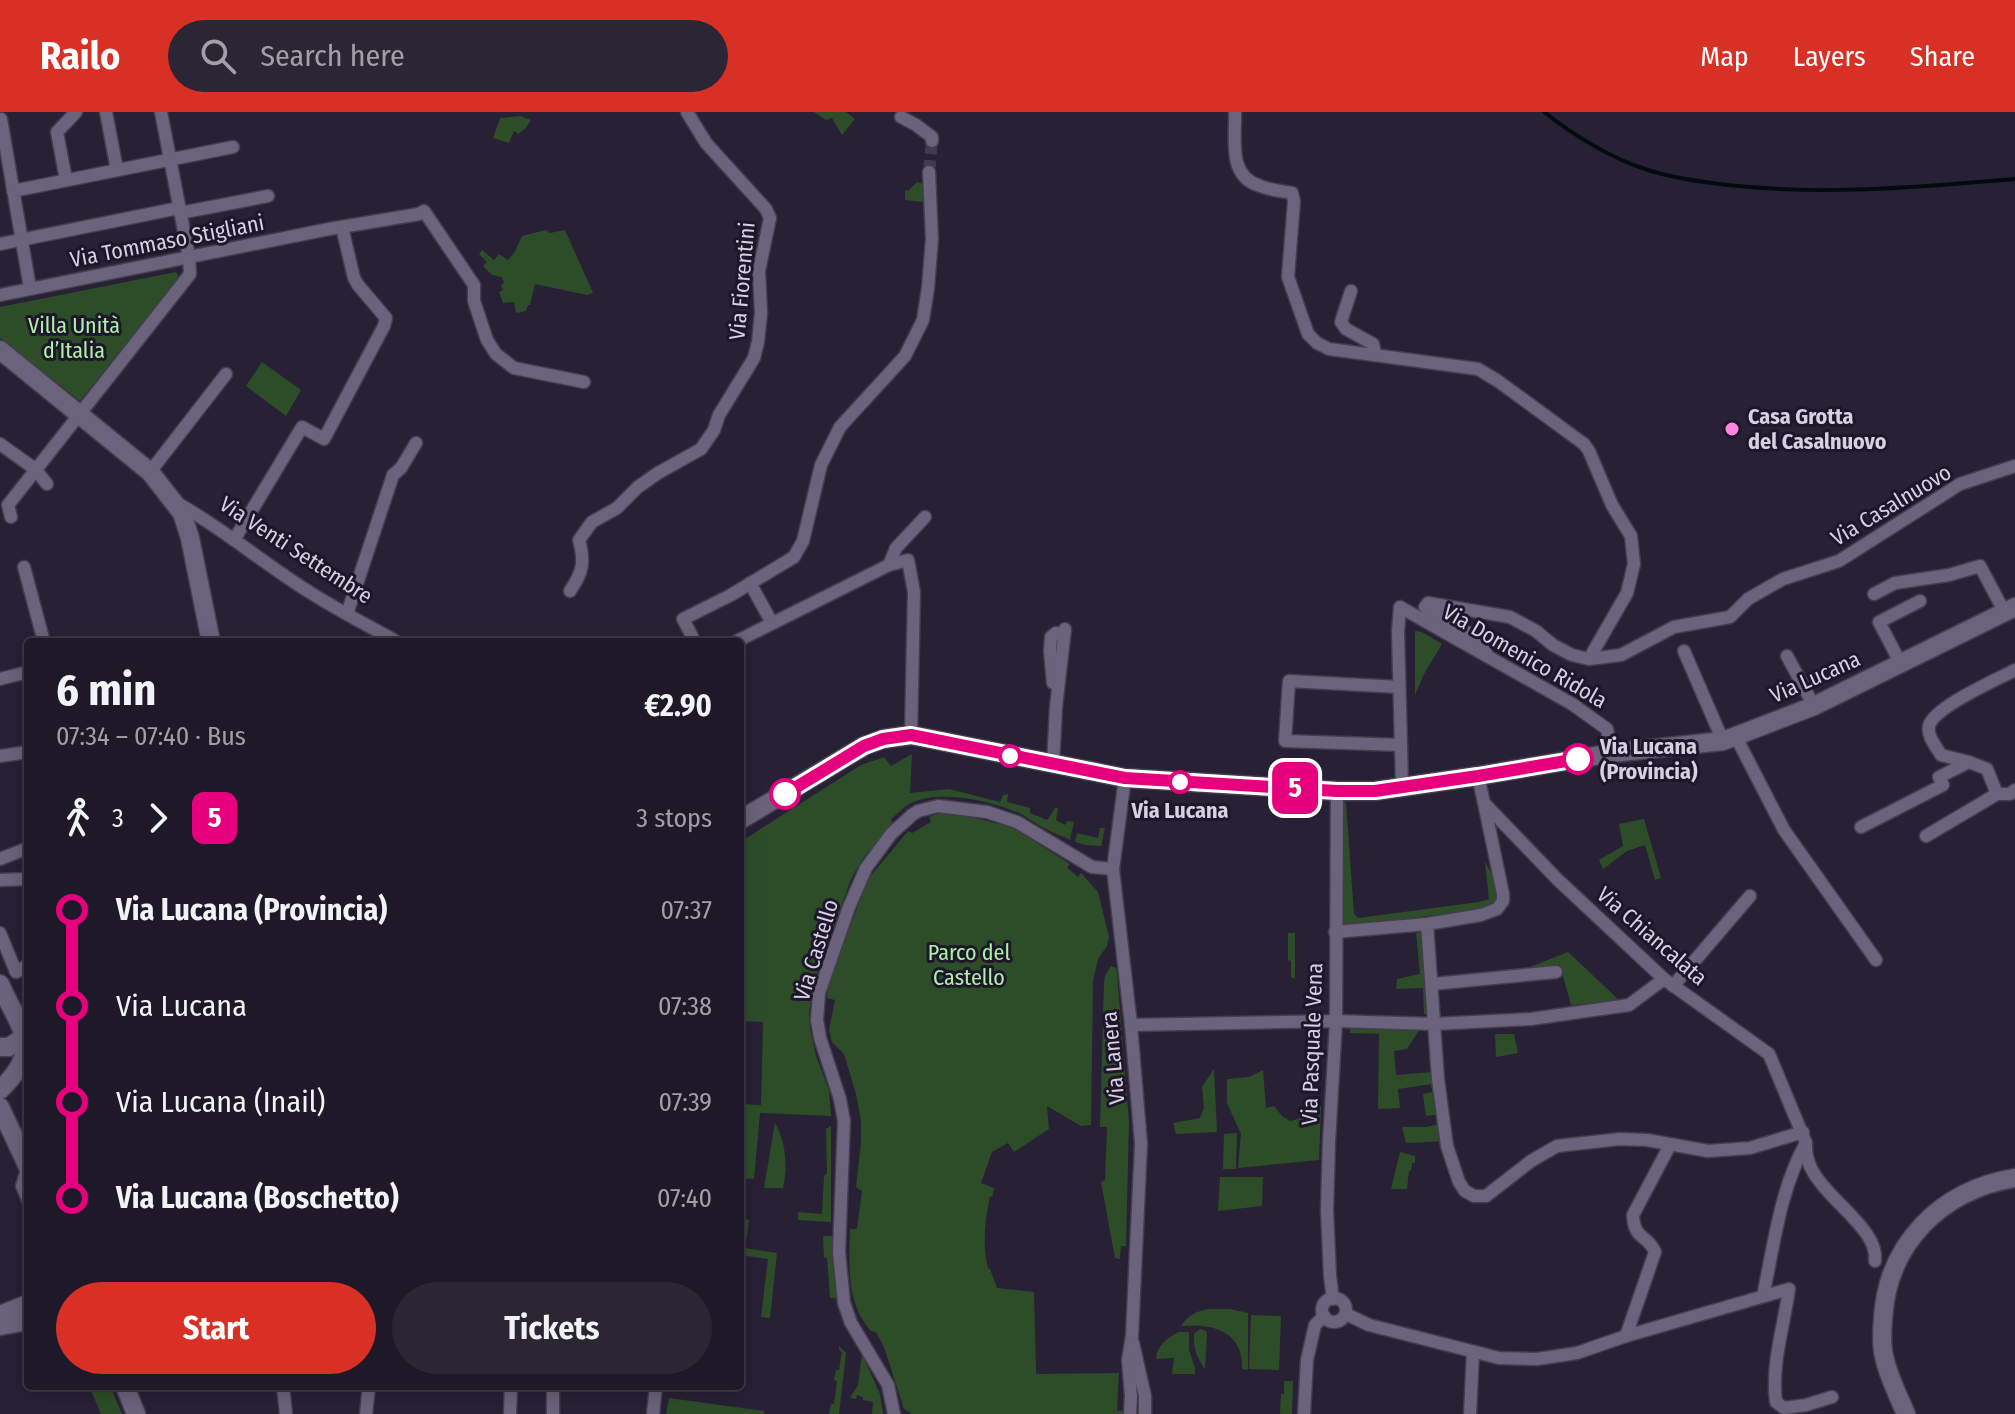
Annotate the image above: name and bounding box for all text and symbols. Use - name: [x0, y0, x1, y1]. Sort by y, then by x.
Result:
- search box: [168, 20, 728, 92]
- text: Railo: [40, 33, 120, 79]
- icon: search: [196, 34, 240, 78]
- text: Search here: [260, 38, 405, 74]
- text: Map: [1700, 40, 1749, 73]
- text: Layers: [1793, 40, 1866, 73]
- text: Share: [1910, 40, 1975, 73]
- street label: Via Tommaso Stigliani: [68, 209, 266, 273]
- street label: Via Fiorentini: [723, 221, 761, 341]
- park label: Villa Unità d’Italia: [28, 312, 120, 364]
- place label: Casa Grotta del Casalnuovo: [1748, 403, 1887, 455]
- marker: Casa Grotta del Casalnuovo: [1723, 420, 1741, 438]
- street label: Via Casalnuovo: [1826, 458, 1956, 552]
- street label: Via Venti Settembre: [214, 490, 378, 610]
- street label: Via Domenico Ridola: [1438, 598, 1612, 714]
- street label: Via Lucana: [1766, 645, 1864, 709]
- text: 6 min: [56, 664, 156, 717]
- text: €2.90: [644, 688, 712, 724]
- text: 07:34 – 07:40 · Bus: [56, 721, 246, 752]
- place label: Via Lucana (Provincia): [1599, 733, 1698, 785]
- marker: Via Lucana (Provincia): [1563, 744, 1593, 774]
- unlabelled marker: [999, 745, 1021, 767]
- line badge: 5: [1269, 762, 1321, 814]
- marker: Via Lucana: [1169, 771, 1191, 793]
- text: 5: [1288, 771, 1302, 804]
- unlabelled marker: [770, 779, 800, 809]
- icon: walk: [56, 796, 100, 840]
- icon: forward: [136, 796, 180, 840]
- place label: Via Lucana: [1131, 797, 1228, 824]
- text: 5: [208, 801, 221, 834]
- text: 3: [112, 803, 124, 834]
- text: 3 stops: [636, 803, 712, 834]
- street label: Via Chiancalata: [1591, 881, 1713, 991]
- text: Via Lucana (Provincia): [116, 892, 387, 928]
- text: 07:37: [661, 895, 712, 926]
- street label: Via Castello: [788, 896, 844, 1004]
- park label: Parco del Castello: [928, 939, 1010, 991]
- street label: Via Pasquale Vena: [1296, 962, 1328, 1126]
- text: Via Lucana: [116, 988, 247, 1024]
- text: 07:38: [658, 991, 712, 1022]
- street label: Via Lanera: [1095, 1010, 1131, 1106]
- text: Via Lucana (Inail): [116, 1084, 325, 1120]
- text: 07:39: [659, 1087, 712, 1118]
- text: Via Lucana (Boschetto): [116, 1180, 399, 1216]
- text: 07:40: [657, 1183, 712, 1214]
- button: Start: [56, 1282, 376, 1374]
- button: Tickets: [392, 1282, 712, 1374]

